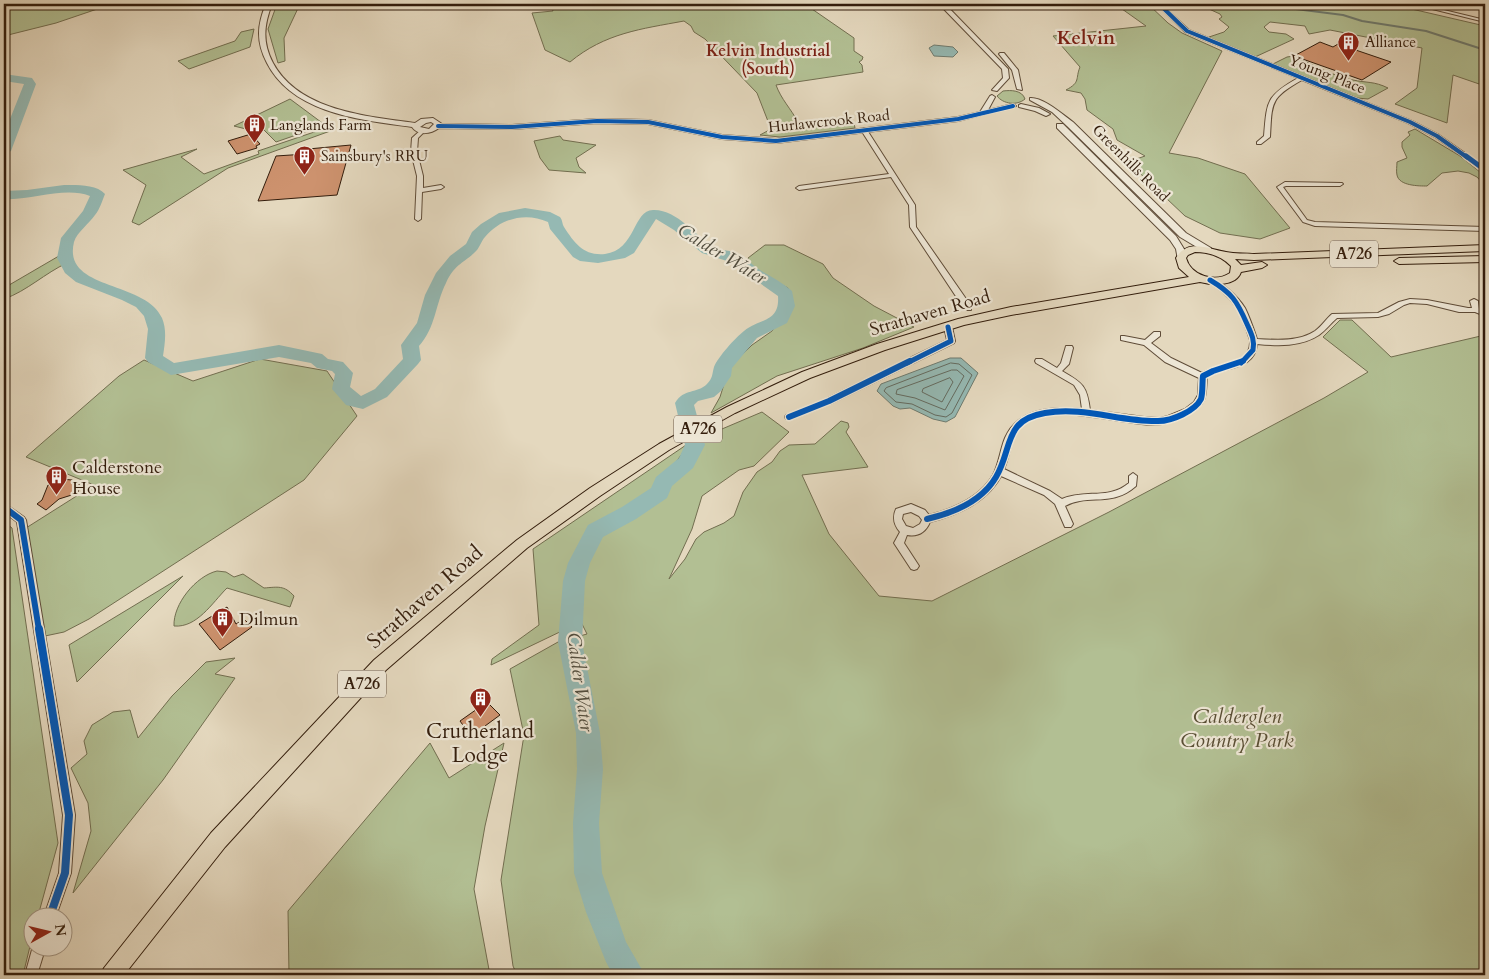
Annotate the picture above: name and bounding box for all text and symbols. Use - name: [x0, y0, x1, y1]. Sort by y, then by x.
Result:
- district label: Kelvin: [1057, 25, 1116, 51]
- building icon: Alliance: [1337, 30, 1361, 61]
- place label: Alliance: [1365, 32, 1416, 52]
- district label: Kelvin Industrial (South): [706, 40, 830, 80]
- street label: Young Place: [1286, 49, 1369, 99]
- street label: Hurlawcrook Road: [767, 105, 891, 137]
- building icon: Langlands Farm: [242, 113, 266, 144]
- place label: Langlands Farm: [270, 115, 372, 135]
- street label: Greenhills Road: [1088, 120, 1174, 206]
- building icon: Sainsbury's RRU: [293, 144, 317, 175]
- place label: Sainsbury's RRU: [321, 146, 429, 166]
- water label: Calder Water: [673, 217, 772, 291]
- road number: A726: [1330, 240, 1378, 268]
- street label: Strathaven Road: [867, 284, 994, 342]
- road number: A726: [674, 416, 722, 442]
- place label: Calderstone House: [72, 455, 162, 501]
- building icon: Calderstone House: [44, 465, 68, 496]
- street label: Strathaven Road: [361, 538, 489, 656]
- building icon: Dilmun: [211, 607, 235, 638]
- place label: Dilmun: [239, 607, 299, 632]
- water label: Calder Water: [560, 631, 600, 734]
- road number: A726: [338, 671, 386, 698]
- building icon: Crutherland Lodge: [468, 687, 492, 718]
- park label: Calderglen Country Park: [1180, 702, 1294, 755]
- place label: Crutherland Lodge: [426, 717, 534, 770]
- north arrow: [22, 906, 72, 956]
- text: N: [50, 923, 71, 938]

